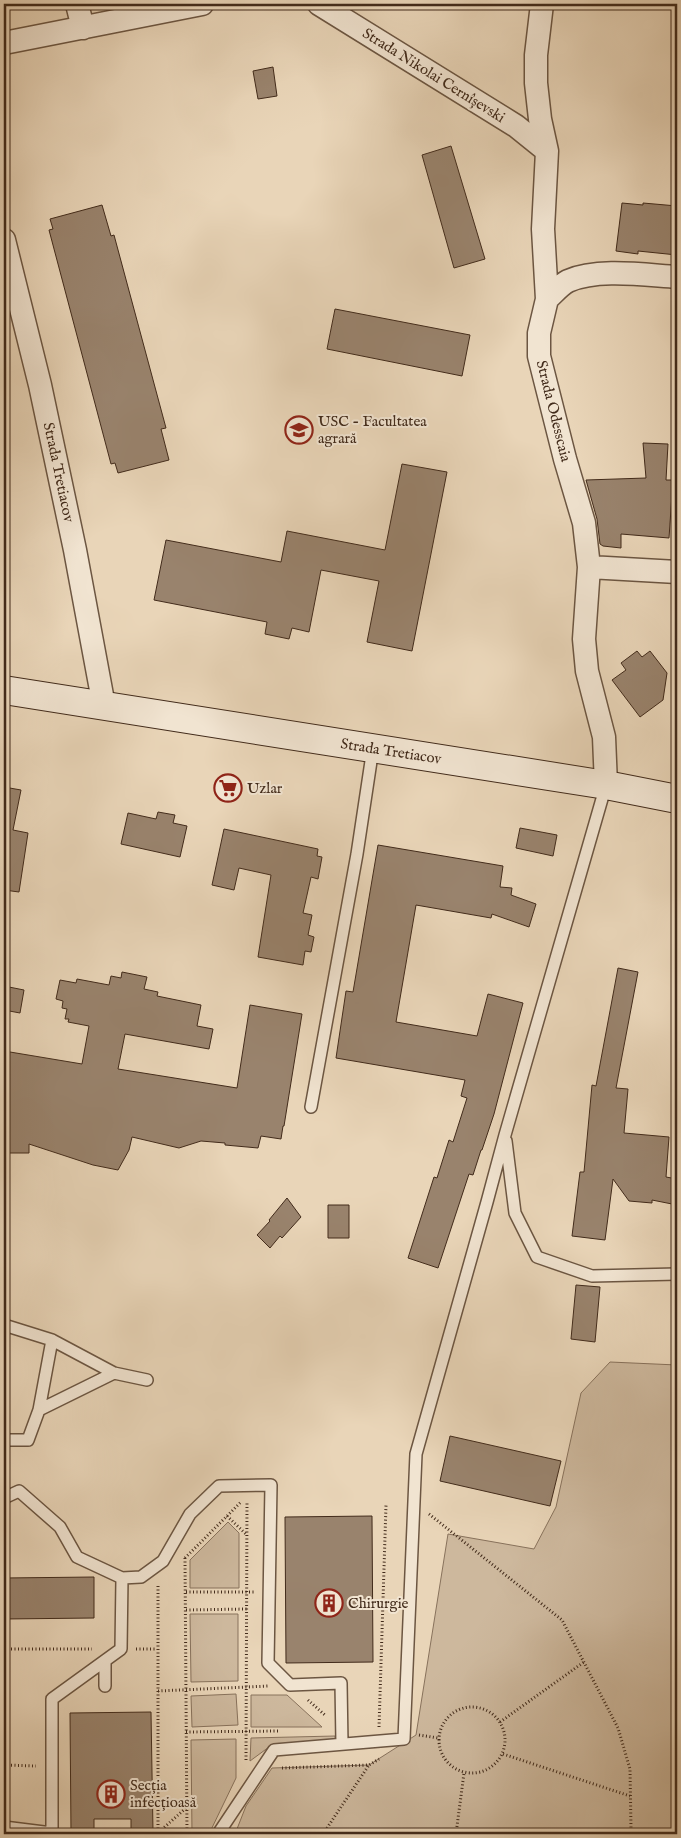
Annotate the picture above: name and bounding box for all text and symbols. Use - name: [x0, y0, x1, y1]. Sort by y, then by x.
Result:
- street label: Strada Nikolai Cernîșevski: [359, 24, 509, 127]
- street label: Strada Odesscaia: [532, 358, 575, 464]
- place label: USC - Facultatea agrară: [318, 412, 427, 448]
- school or university icon: USC - Facultatea agrară: [284, 415, 314, 445]
- street label: Strada Tretiacov: [39, 421, 78, 524]
- street label: Strada Tretiacov: [339, 734, 443, 769]
- supermarket icon: Uzlar: [213, 773, 243, 803]
- place label: Uzlar: [247, 779, 283, 798]
- building icon: Chirurgie: [314, 1588, 344, 1618]
- place label: Chirurgie: [348, 1594, 409, 1613]
- place label: Secția infecțioasă: [130, 1776, 197, 1812]
- building icon: Secția infecțioasă: [96, 1779, 126, 1809]

